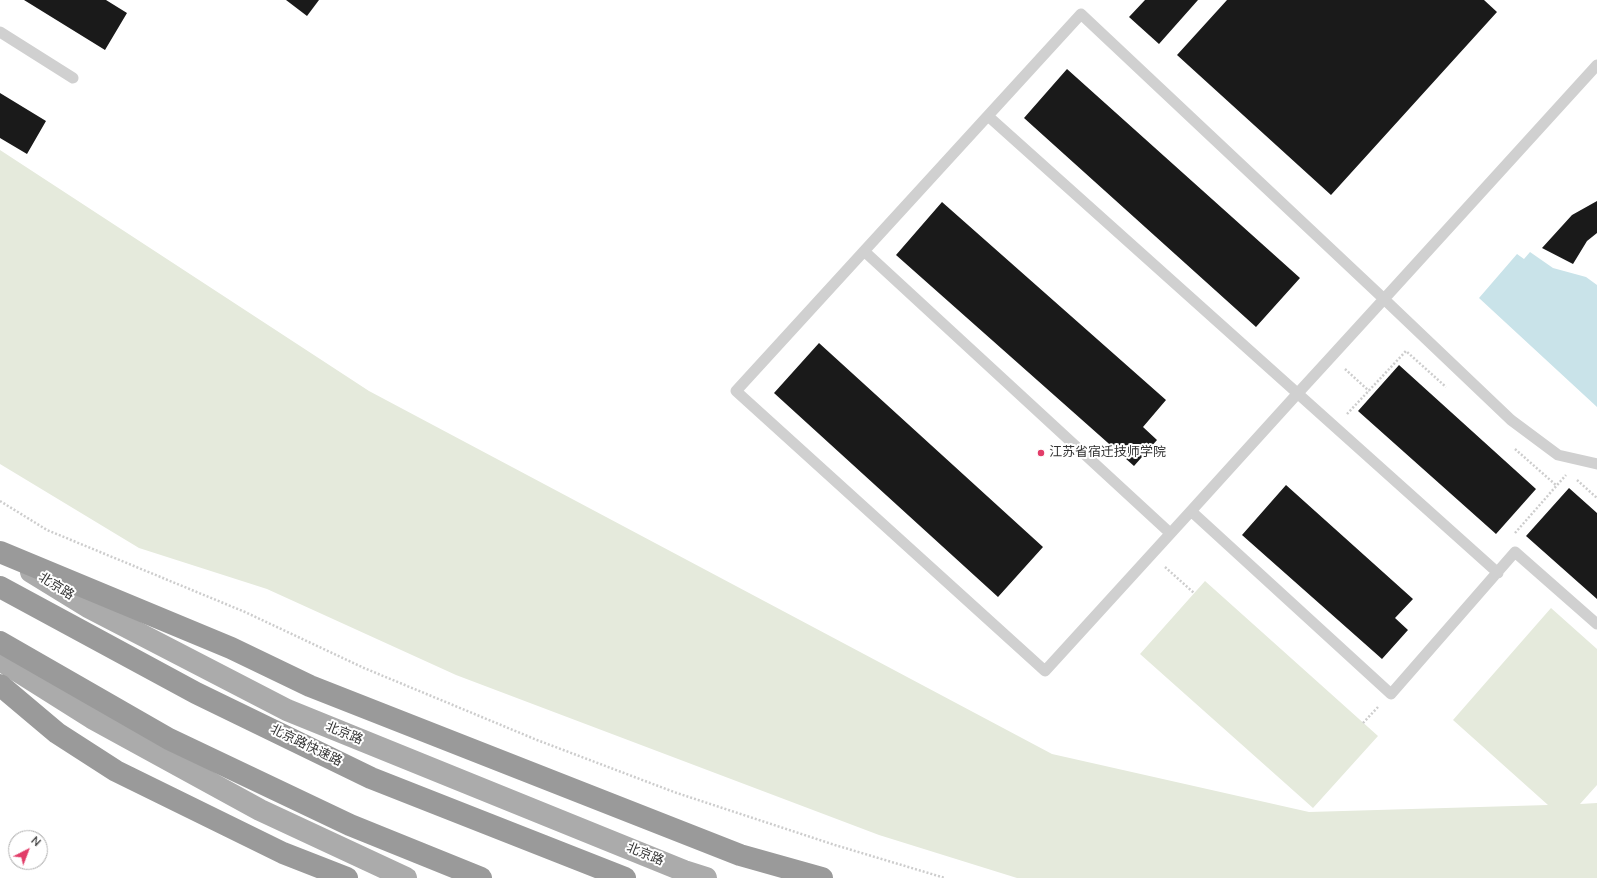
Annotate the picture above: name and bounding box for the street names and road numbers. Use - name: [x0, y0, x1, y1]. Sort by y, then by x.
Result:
- street label: 北京路: [35, 570, 77, 604]
- street label: 北京路: [323, 719, 365, 749]
- street label: 北京路快速路: [268, 722, 344, 770]
- street label: 北京路: [624, 840, 666, 870]

